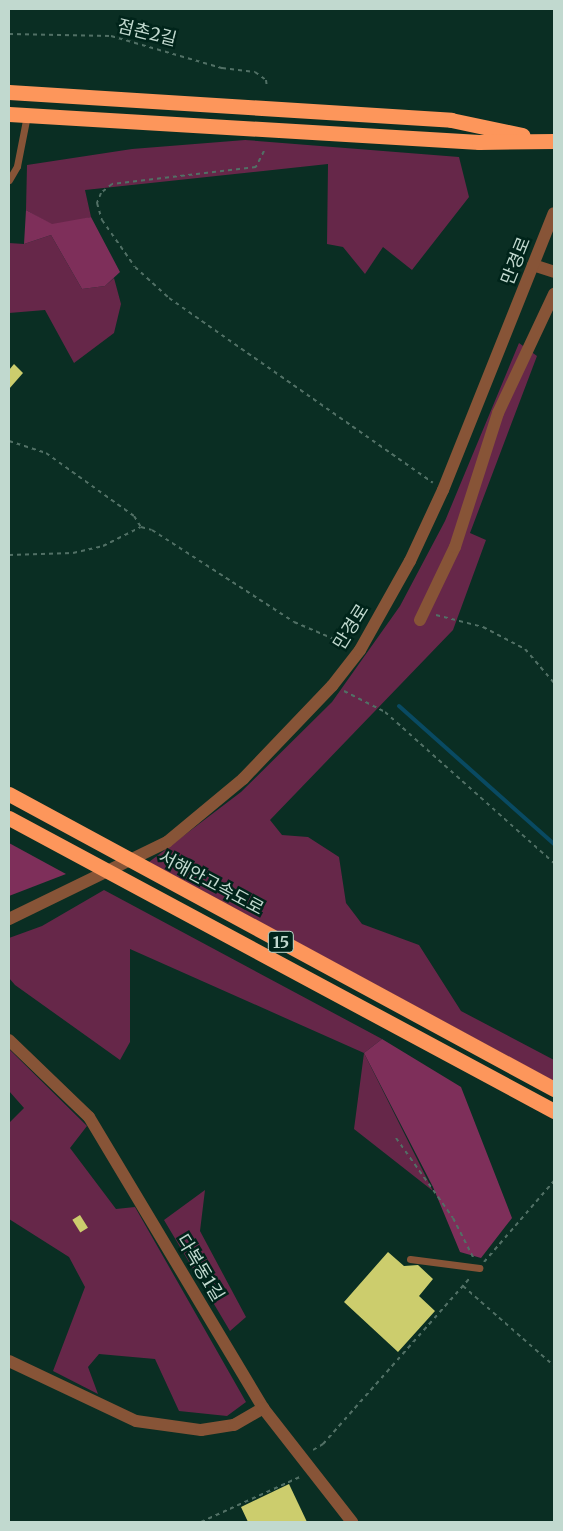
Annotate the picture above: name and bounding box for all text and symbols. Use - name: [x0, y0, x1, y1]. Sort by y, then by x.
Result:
- street label: 점촌2길: [115, 15, 179, 51]
- street label: 만경로: [497, 234, 535, 288]
- street label: 만경로: [329, 600, 373, 654]
- street label: 서해안고속도로: [155, 846, 267, 920]
- road number: 15: [267, 929, 295, 956]
- street label: 다복동1길: [172, 1231, 228, 1305]

